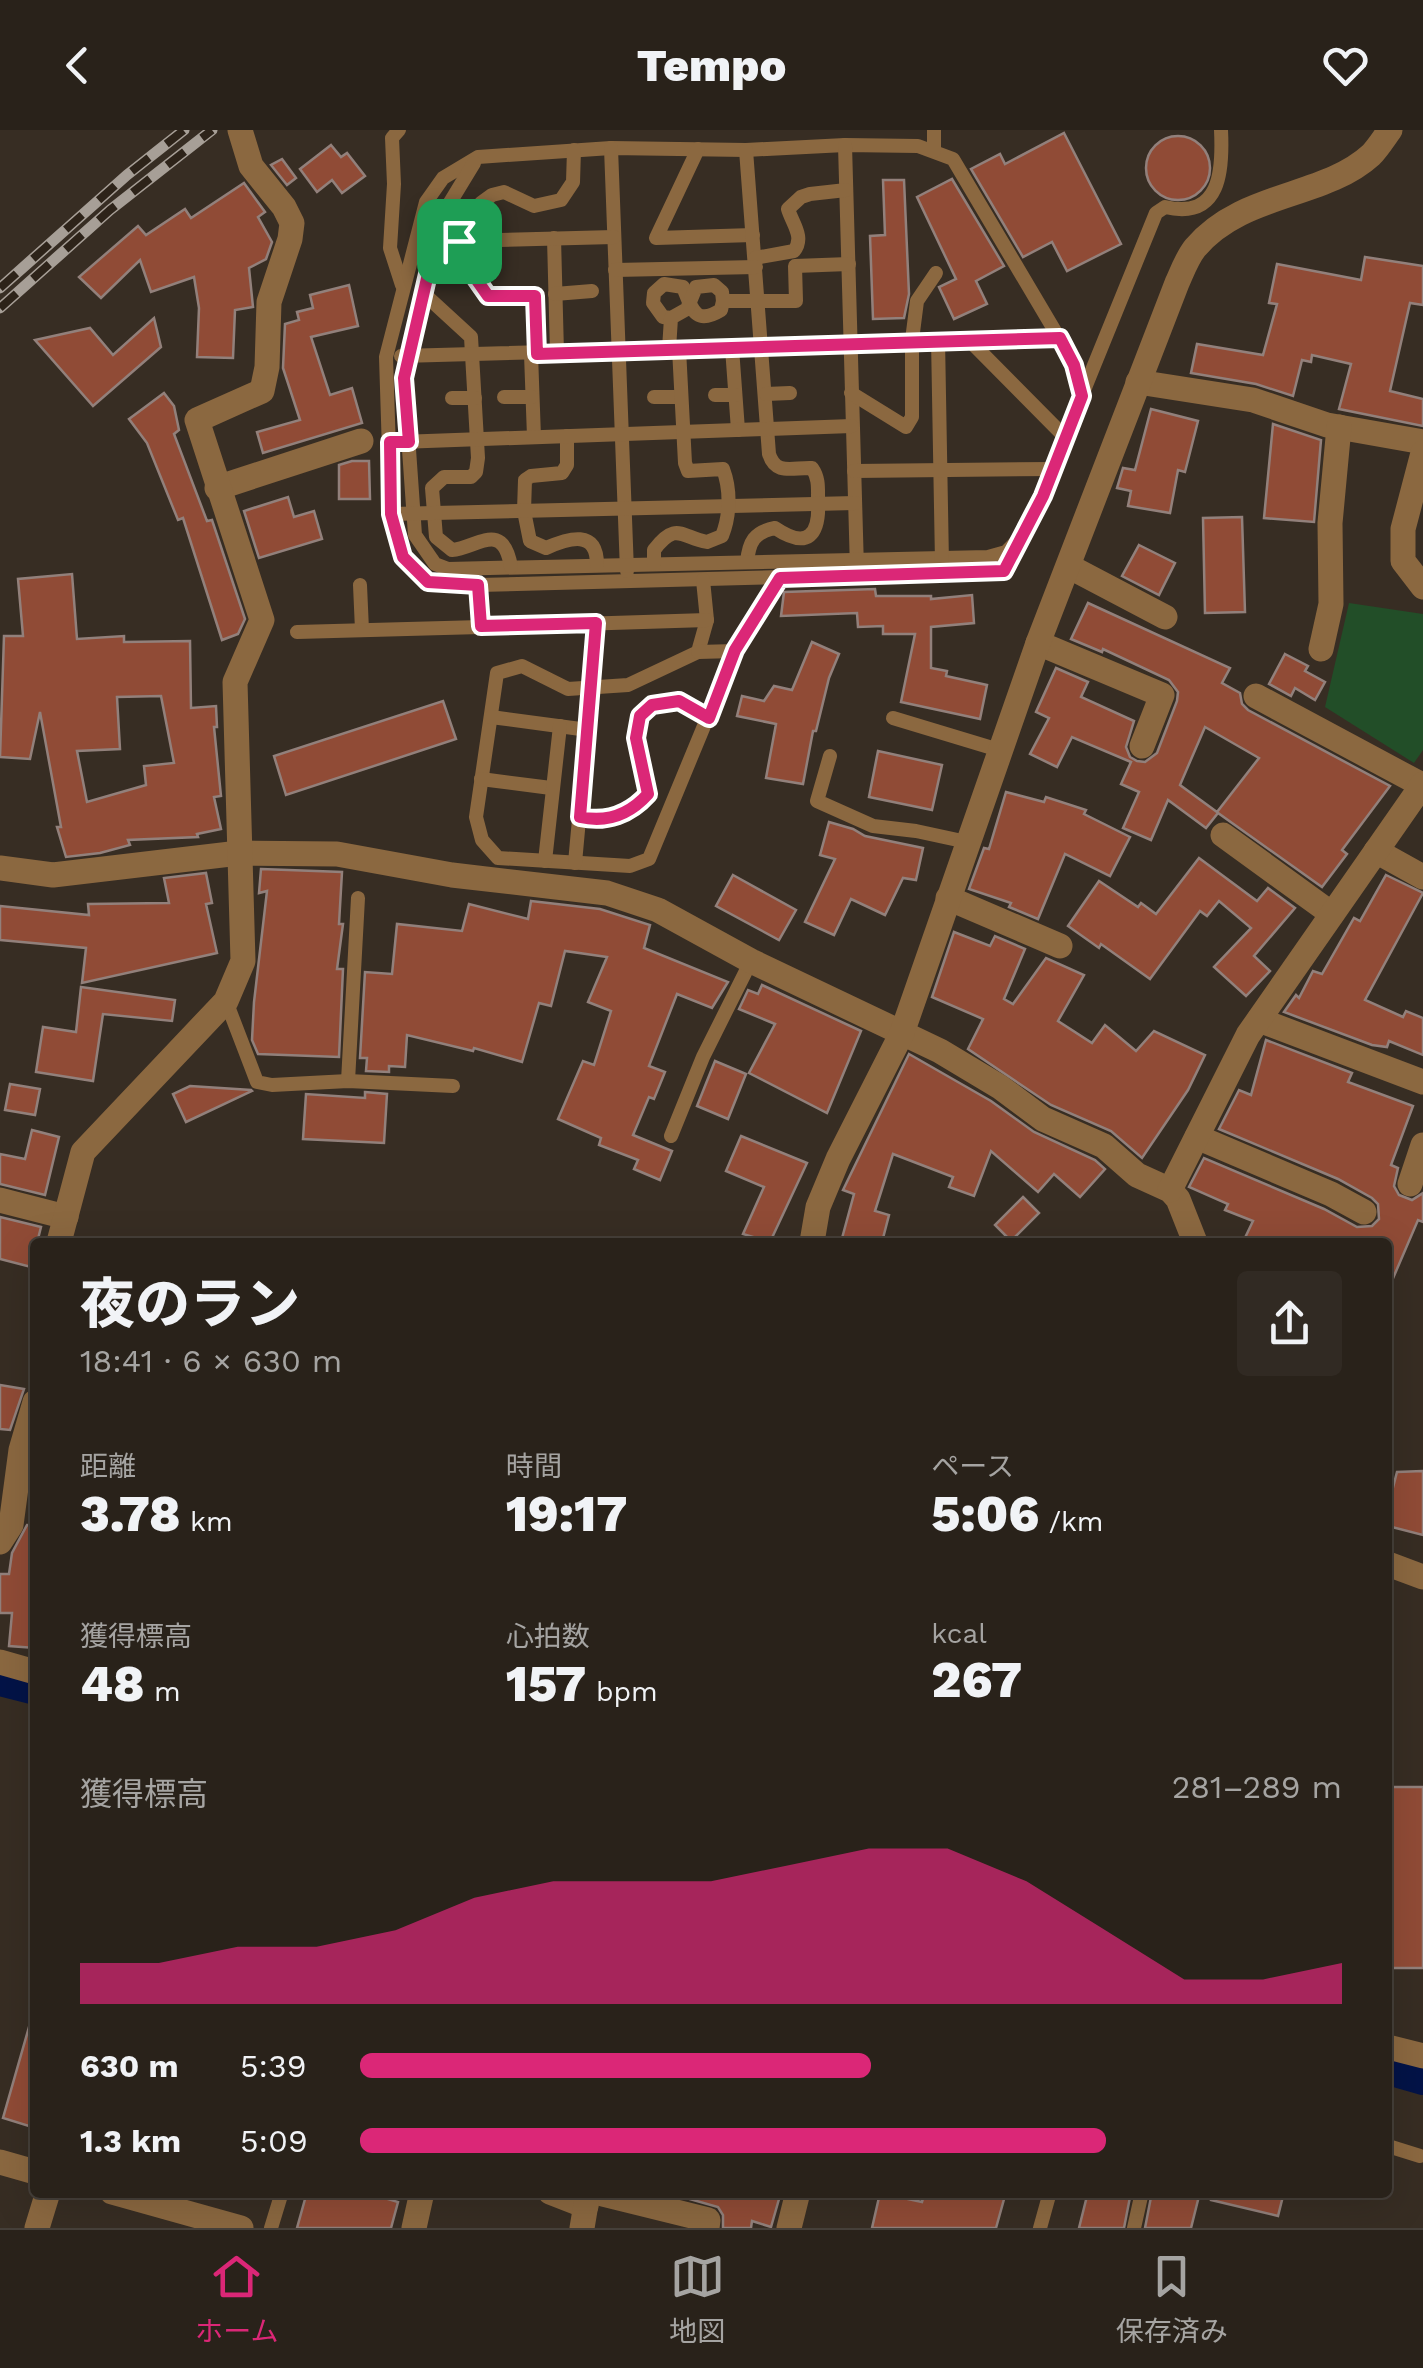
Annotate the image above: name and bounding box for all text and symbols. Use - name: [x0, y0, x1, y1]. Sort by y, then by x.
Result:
- icon: back: [50, 38, 105, 93]
- icon: heart: [1318, 38, 1373, 93]
- text: Tempo: [637, 39, 786, 92]
- pin: [417, 199, 502, 284]
- icon: arrive: [432, 214, 487, 269]
- button: share: [1237, 1271, 1342, 1376]
- text: 夜のラン: [80, 1272, 300, 1336]
- text: 18:41 · 6 × 630 m: [80, 1342, 342, 1380]
- text: 距離: [80, 1450, 136, 1483]
- text: 時間: [506, 1450, 562, 1483]
- text: ペース: [931, 1450, 1014, 1483]
- text: 3.78: [80, 1484, 181, 1543]
- text: 19:17: [506, 1484, 628, 1543]
- text: 5:06: [931, 1484, 1039, 1543]
- text: km: [181, 1505, 233, 1538]
- text: /km: [1039, 1505, 1104, 1538]
- text: kcal: [931, 1617, 987, 1650]
- text: 獲得標高: [80, 1620, 192, 1653]
- text: 心拍数: [506, 1620, 590, 1653]
- text: 267: [931, 1650, 1022, 1709]
- text: 48: [80, 1654, 145, 1713]
- text: 157: [506, 1654, 586, 1713]
- text: m: [145, 1675, 181, 1708]
- text: bpm: [586, 1675, 658, 1708]
- text: 281–289 m: [1172, 1768, 1342, 1806]
- text: 獲得標高: [80, 1775, 208, 1813]
- text: 630 m: [80, 2047, 179, 2085]
- text: 5:39: [240, 2047, 307, 2085]
- text: 1.3 km: [80, 2122, 181, 2160]
- text: 5:09: [240, 2122, 308, 2160]
- tab: ホーム: [195, 2249, 278, 2349]
- tab: 地図: [669, 2249, 725, 2349]
- tab: 保存済み: [1116, 2249, 1228, 2349]

